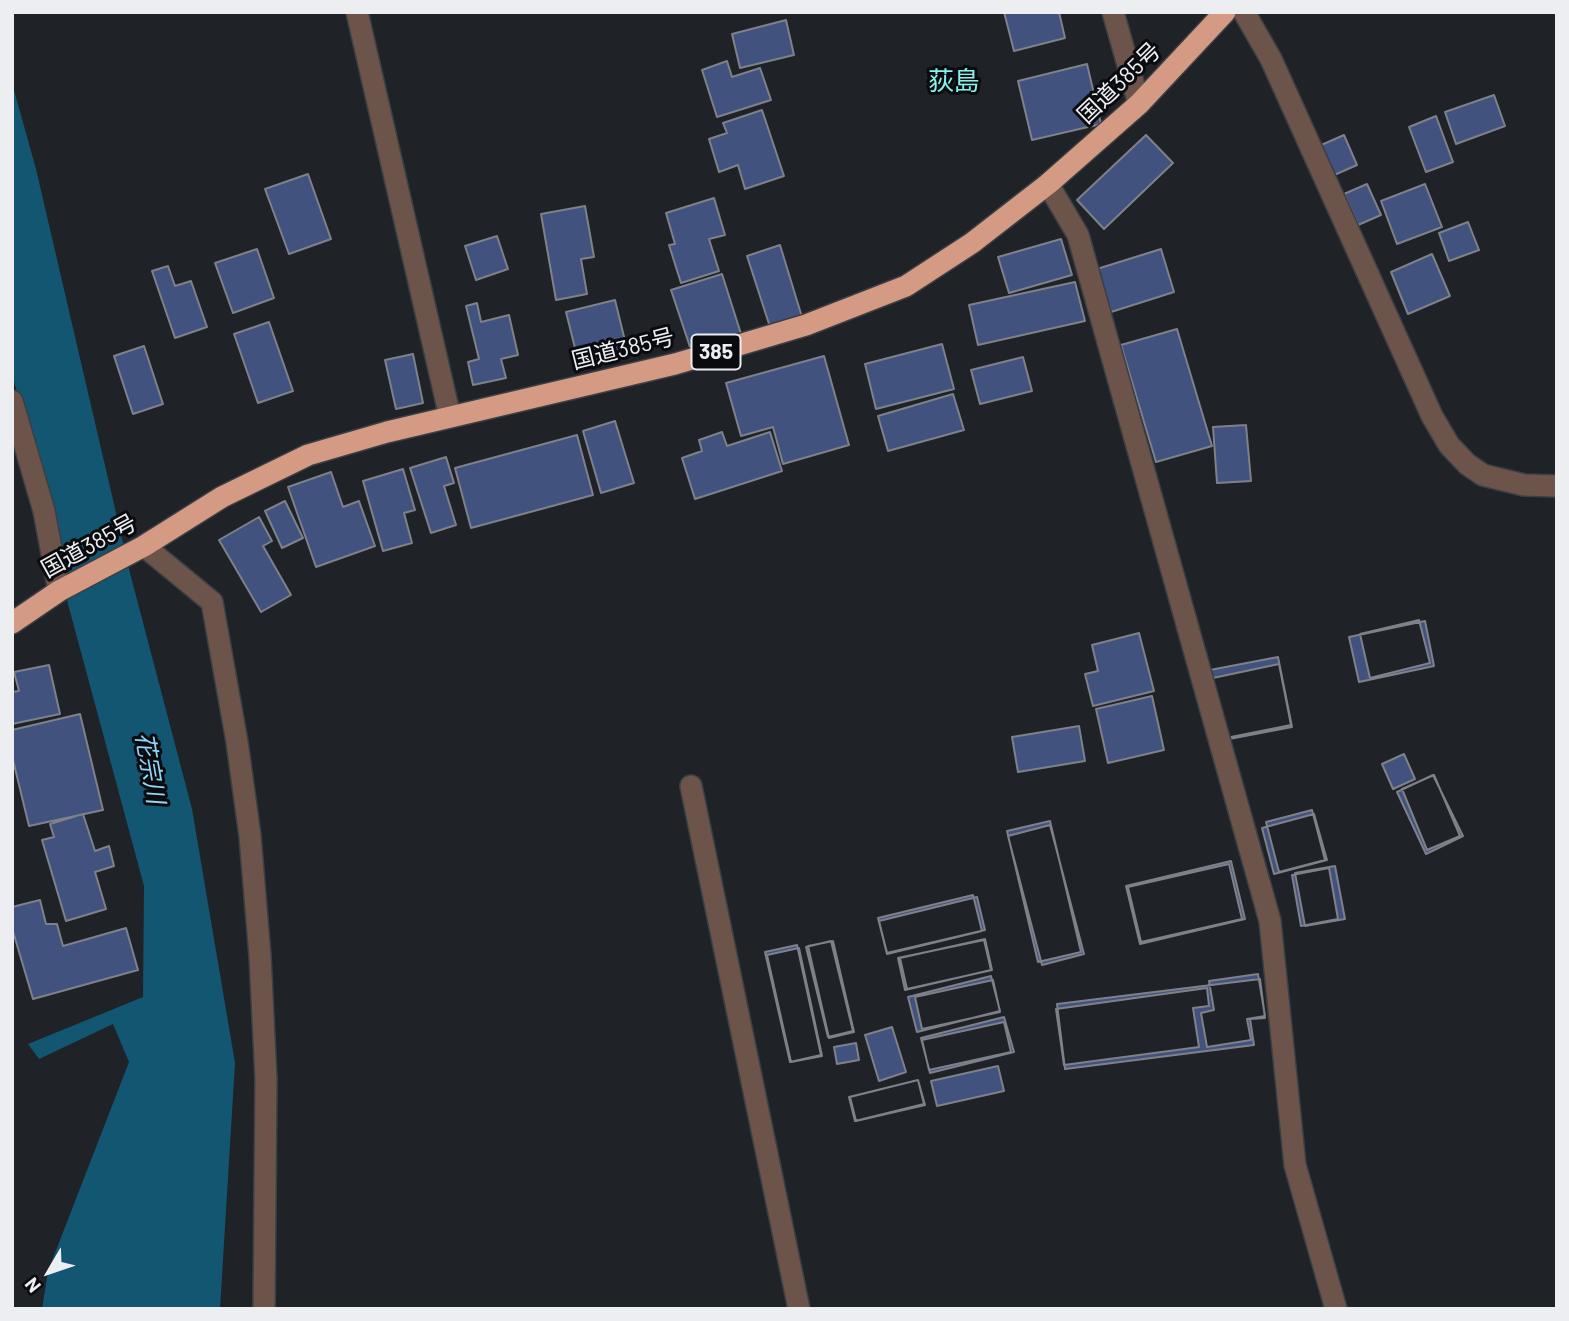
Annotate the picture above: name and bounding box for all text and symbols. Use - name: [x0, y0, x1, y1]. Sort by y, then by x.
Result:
- street label: 国道385号: [1072, 37, 1166, 129]
- district label: 荻島: [928, 65, 980, 97]
- street label: 国道385号: [569, 323, 677, 375]
- road number: 385: [692, 334, 740, 370]
- street label: 国道385号: [37, 509, 141, 583]
- water label: 花宗川: [130, 730, 170, 806]
- north arrow: [14, 1237, 84, 1307]
- text: N: [19, 1273, 45, 1298]

